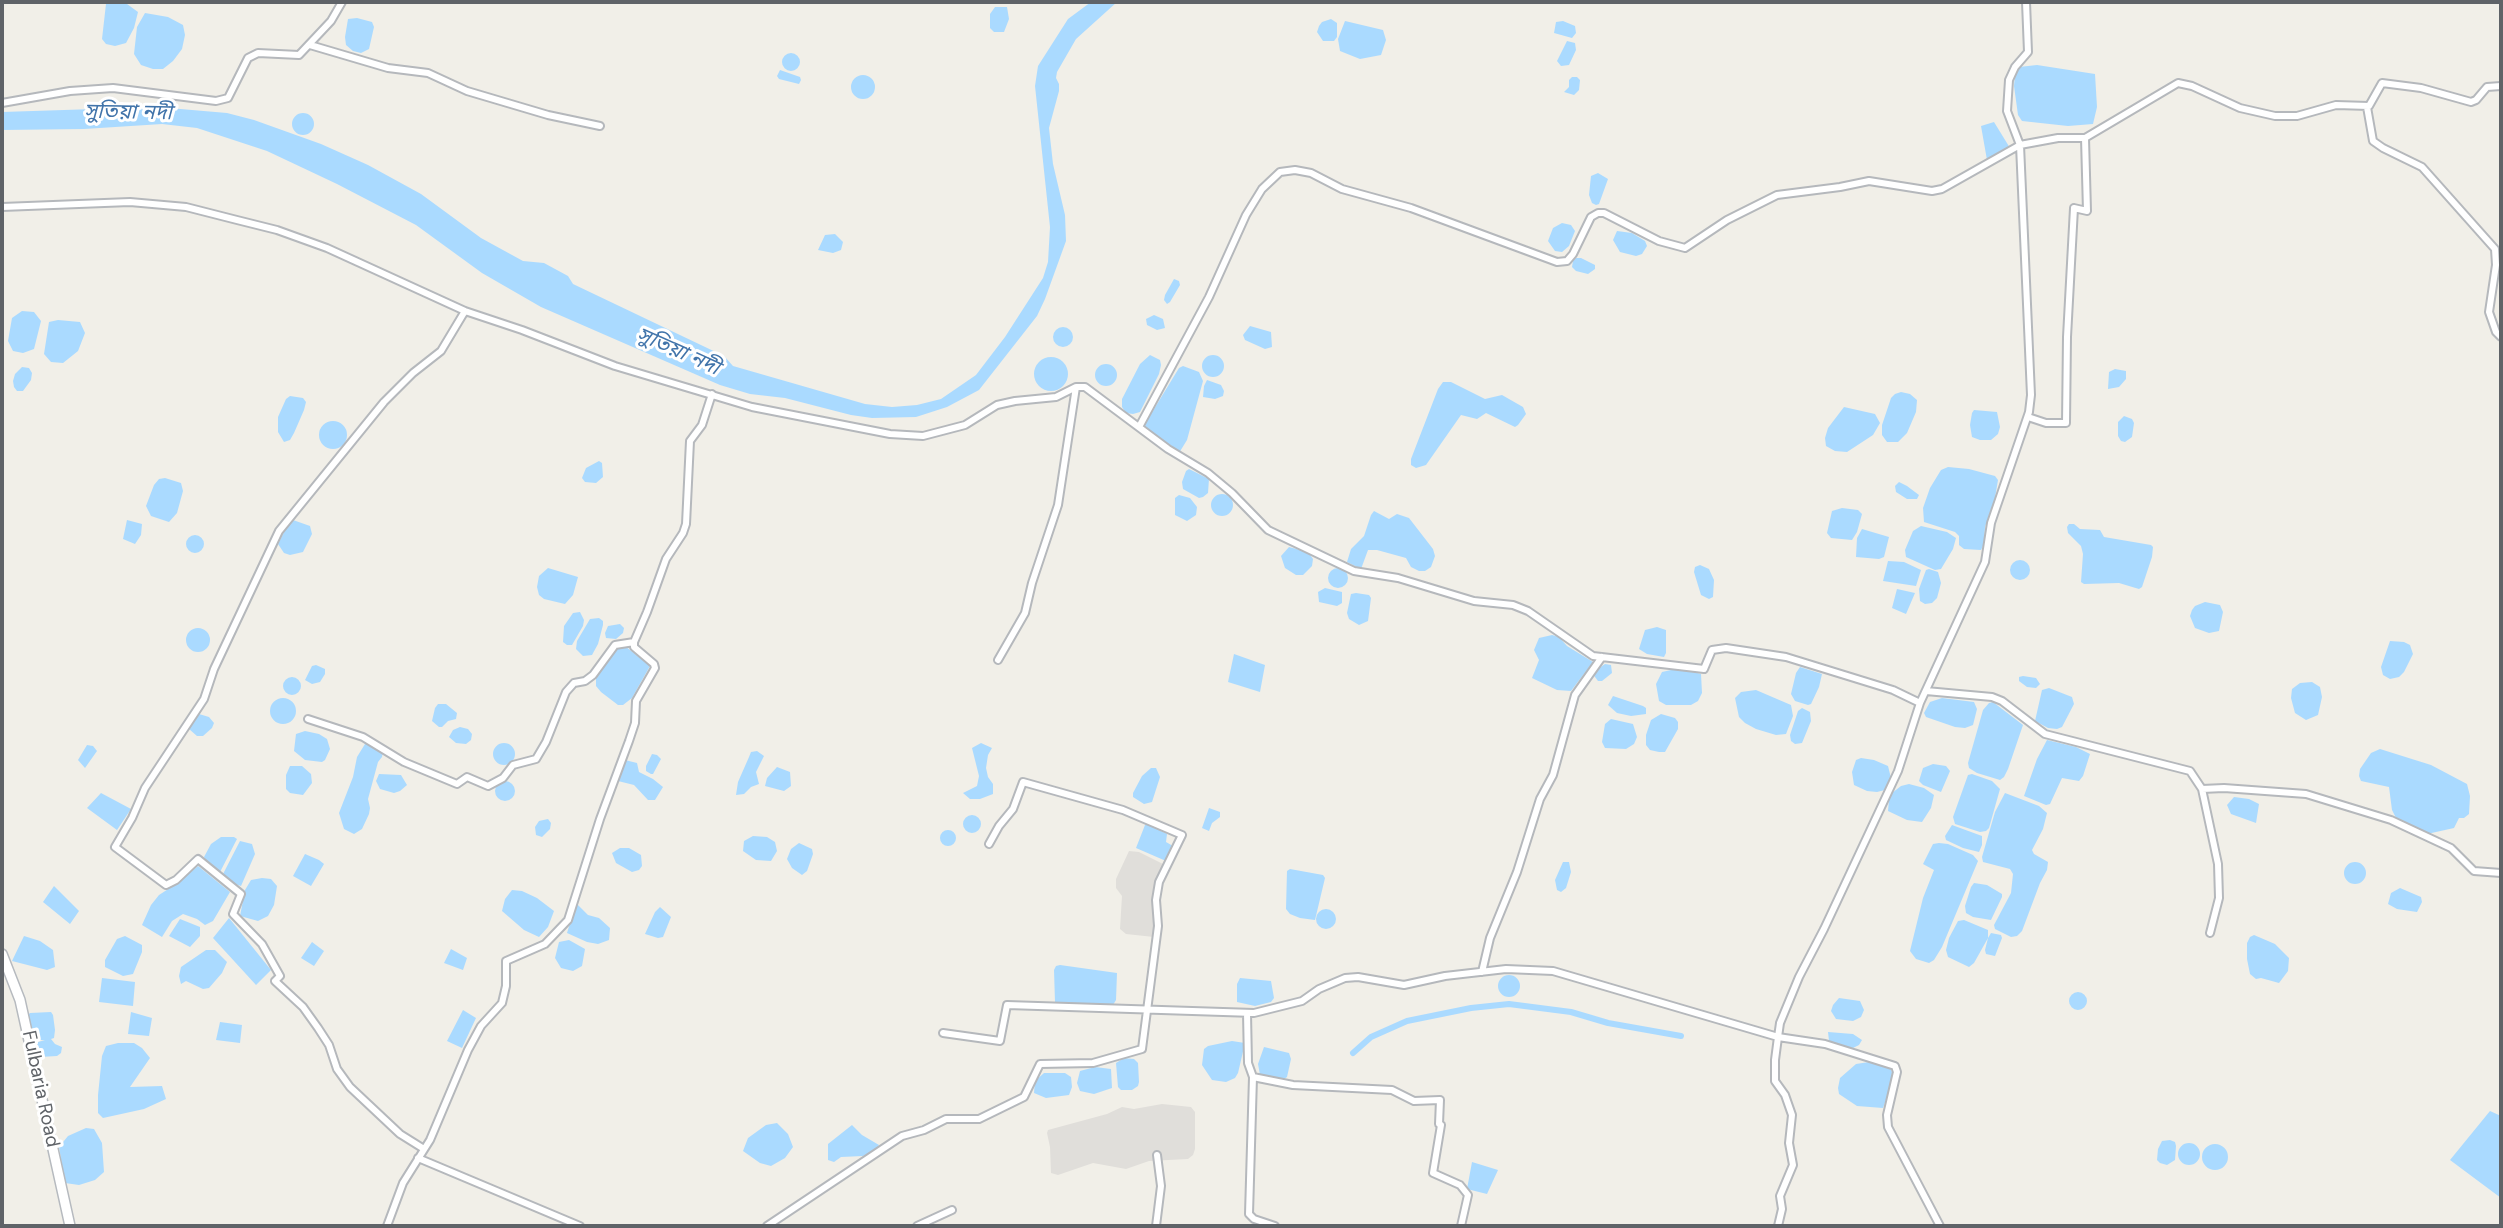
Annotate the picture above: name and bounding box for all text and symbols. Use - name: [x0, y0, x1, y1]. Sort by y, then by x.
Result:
- water label: সুতিয়া নদী: [84, 100, 172, 126]
- water label: সুতিয়া নদী: [633, 323, 723, 381]
- street label: Fulbaria Road: [17, 1029, 63, 1149]

